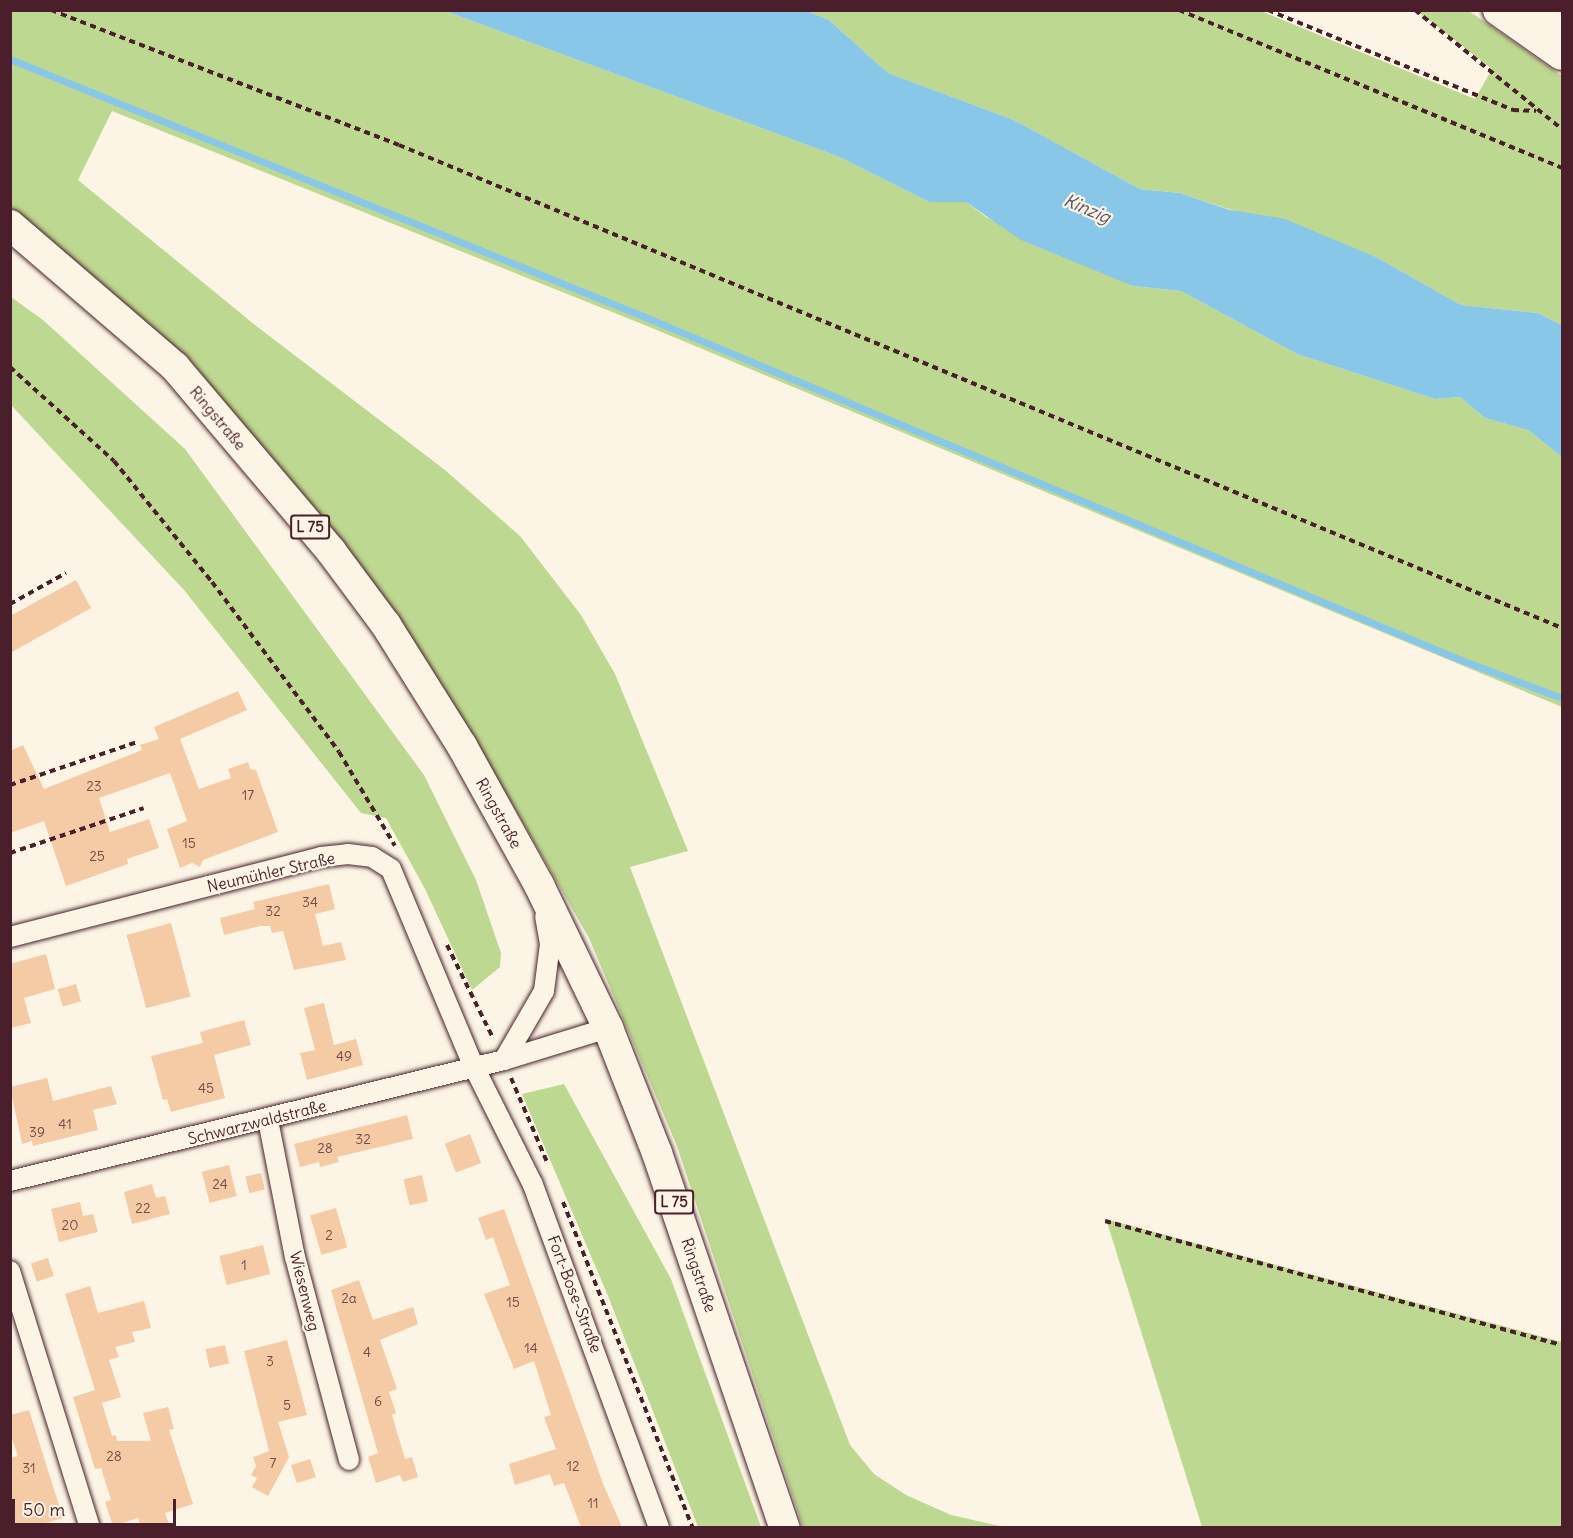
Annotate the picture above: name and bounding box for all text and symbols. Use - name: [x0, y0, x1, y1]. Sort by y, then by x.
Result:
- water label: Kinzig: [1061, 190, 1113, 228]
- street label: Ringstraße: [186, 382, 250, 454]
- road number: L 75: [289, 515, 331, 539]
- street label: Ringstraße: [472, 774, 526, 852]
- house number: 23: [86, 778, 102, 794]
- house number: 17: [242, 787, 254, 803]
- house number: 15: [182, 835, 196, 851]
- house number: 25: [89, 848, 105, 864]
- street label: Neumühler Straße: [205, 848, 337, 896]
- house number: 34: [302, 894, 318, 910]
- house number: 32: [265, 903, 281, 919]
- house number: 49: [336, 1048, 352, 1064]
- house number: 45: [198, 1080, 214, 1096]
- street label: Schwarzwaldstraße: [186, 1095, 328, 1149]
- house number: 41: [58, 1116, 72, 1132]
- house number: 39: [29, 1124, 45, 1140]
- house number: 32: [355, 1131, 371, 1147]
- house number: 28: [317, 1140, 333, 1156]
- house number: 24: [212, 1176, 228, 1192]
- road number: L 75: [653, 1190, 695, 1214]
- house number: 22: [135, 1200, 151, 1216]
- house number: 20: [62, 1217, 78, 1233]
- house number: 2: [325, 1227, 333, 1243]
- street label: Fort-Bose-Straße: [544, 1232, 606, 1356]
- street label: Ringstraße: [677, 1235, 721, 1315]
- street label: Wiesenweg: [286, 1249, 324, 1333]
- house number: 1: [241, 1257, 247, 1273]
- house number: 2a: [341, 1290, 357, 1306]
- house number: 15: [506, 1294, 520, 1310]
- house number: 14: [524, 1340, 538, 1356]
- house number: 4: [363, 1344, 371, 1360]
- house number: 3: [266, 1353, 274, 1369]
- house number: 6: [374, 1393, 382, 1409]
- house number: 5: [283, 1397, 291, 1413]
- house number: 28: [106, 1448, 122, 1464]
- house number: 7: [270, 1455, 276, 1471]
- house number: 12: [566, 1458, 580, 1474]
- house number: 31: [22, 1460, 36, 1476]
- scale bar: [15, 1487, 178, 1525]
- house number: 11: [587, 1495, 599, 1511]
- text: 50 m: [23, 1498, 65, 1521]

